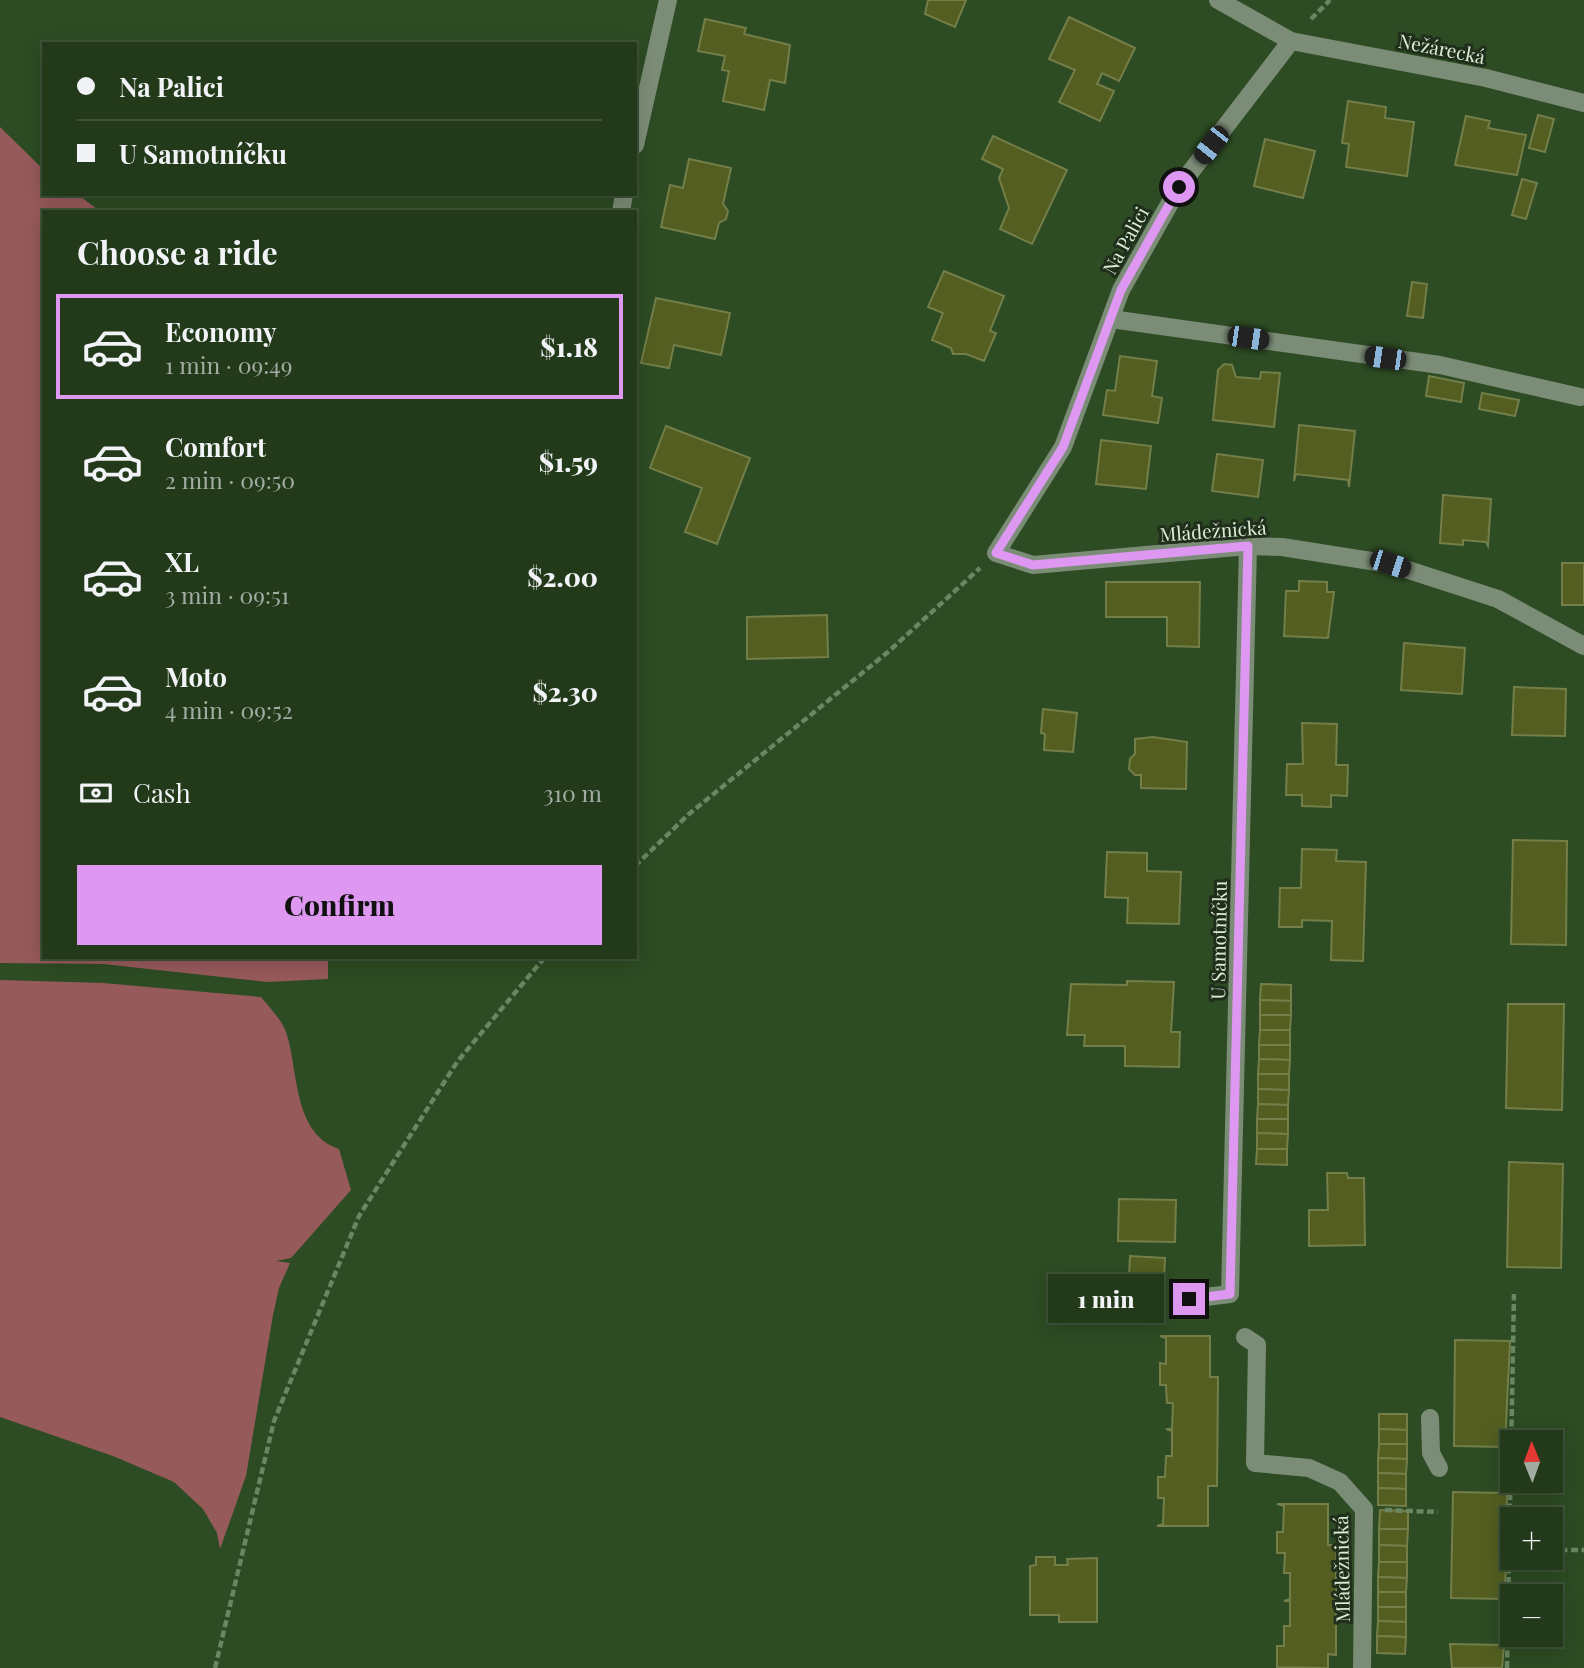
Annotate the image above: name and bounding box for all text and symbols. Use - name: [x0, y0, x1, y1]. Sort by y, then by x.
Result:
- street label: Nežárecká: [1396, 27, 1488, 69]
- text: Na Palici: [119, 69, 224, 104]
- car: [1190, 122, 1233, 168]
- text: U Samotníčku: [119, 136, 287, 171]
- route start: [1163, 171, 1195, 203]
- street label: Na Palici: [1096, 201, 1154, 278]
- text: Choose a ride: [77, 230, 278, 273]
- text: Economy: [165, 314, 276, 349]
- icon: car: [81, 315, 144, 378]
- car: [1226, 325, 1271, 351]
- text: $1.18: [540, 329, 598, 364]
- car: [1363, 345, 1408, 371]
- text: 1 min · 09:49: [165, 349, 292, 380]
- text: Comfort: [165, 429, 266, 464]
- icon: car: [81, 430, 144, 493]
- text: $1.59: [539, 444, 598, 479]
- text: 2 min · 09:50: [165, 464, 295, 495]
- street label: Mládežnická: [1159, 513, 1268, 547]
- text: XL: [165, 544, 199, 579]
- icon: car: [81, 545, 144, 608]
- car: [1367, 548, 1414, 580]
- text: $2.00: [527, 559, 598, 594]
- text: 3 min · 09:51: [165, 579, 289, 610]
- text: Moto: [165, 659, 227, 694]
- icon: car: [81, 660, 144, 723]
- text: $2.30: [532, 674, 598, 709]
- text: 4 min · 09:52: [165, 694, 293, 725]
- icon: cash: [77, 774, 115, 812]
- text: Cash: [133, 775, 191, 810]
- text: 310 m: [543, 777, 602, 808]
- button: Confirm: [77, 865, 602, 945]
- street label: U Samotníčku: [1204, 880, 1232, 1000]
- callout: 1 min: [1049, 1274, 1164, 1324]
- text: 1 min: [1078, 1283, 1134, 1314]
- route end: [1173, 1283, 1205, 1315]
- north arrow: [1500, 1430, 1563, 1493]
- map controls: [1500, 1430, 1563, 1647]
- button: +: [1500, 1507, 1563, 1570]
- street label: Mládežnická: [1327, 1515, 1355, 1623]
- button: −: [1500, 1584, 1563, 1647]

